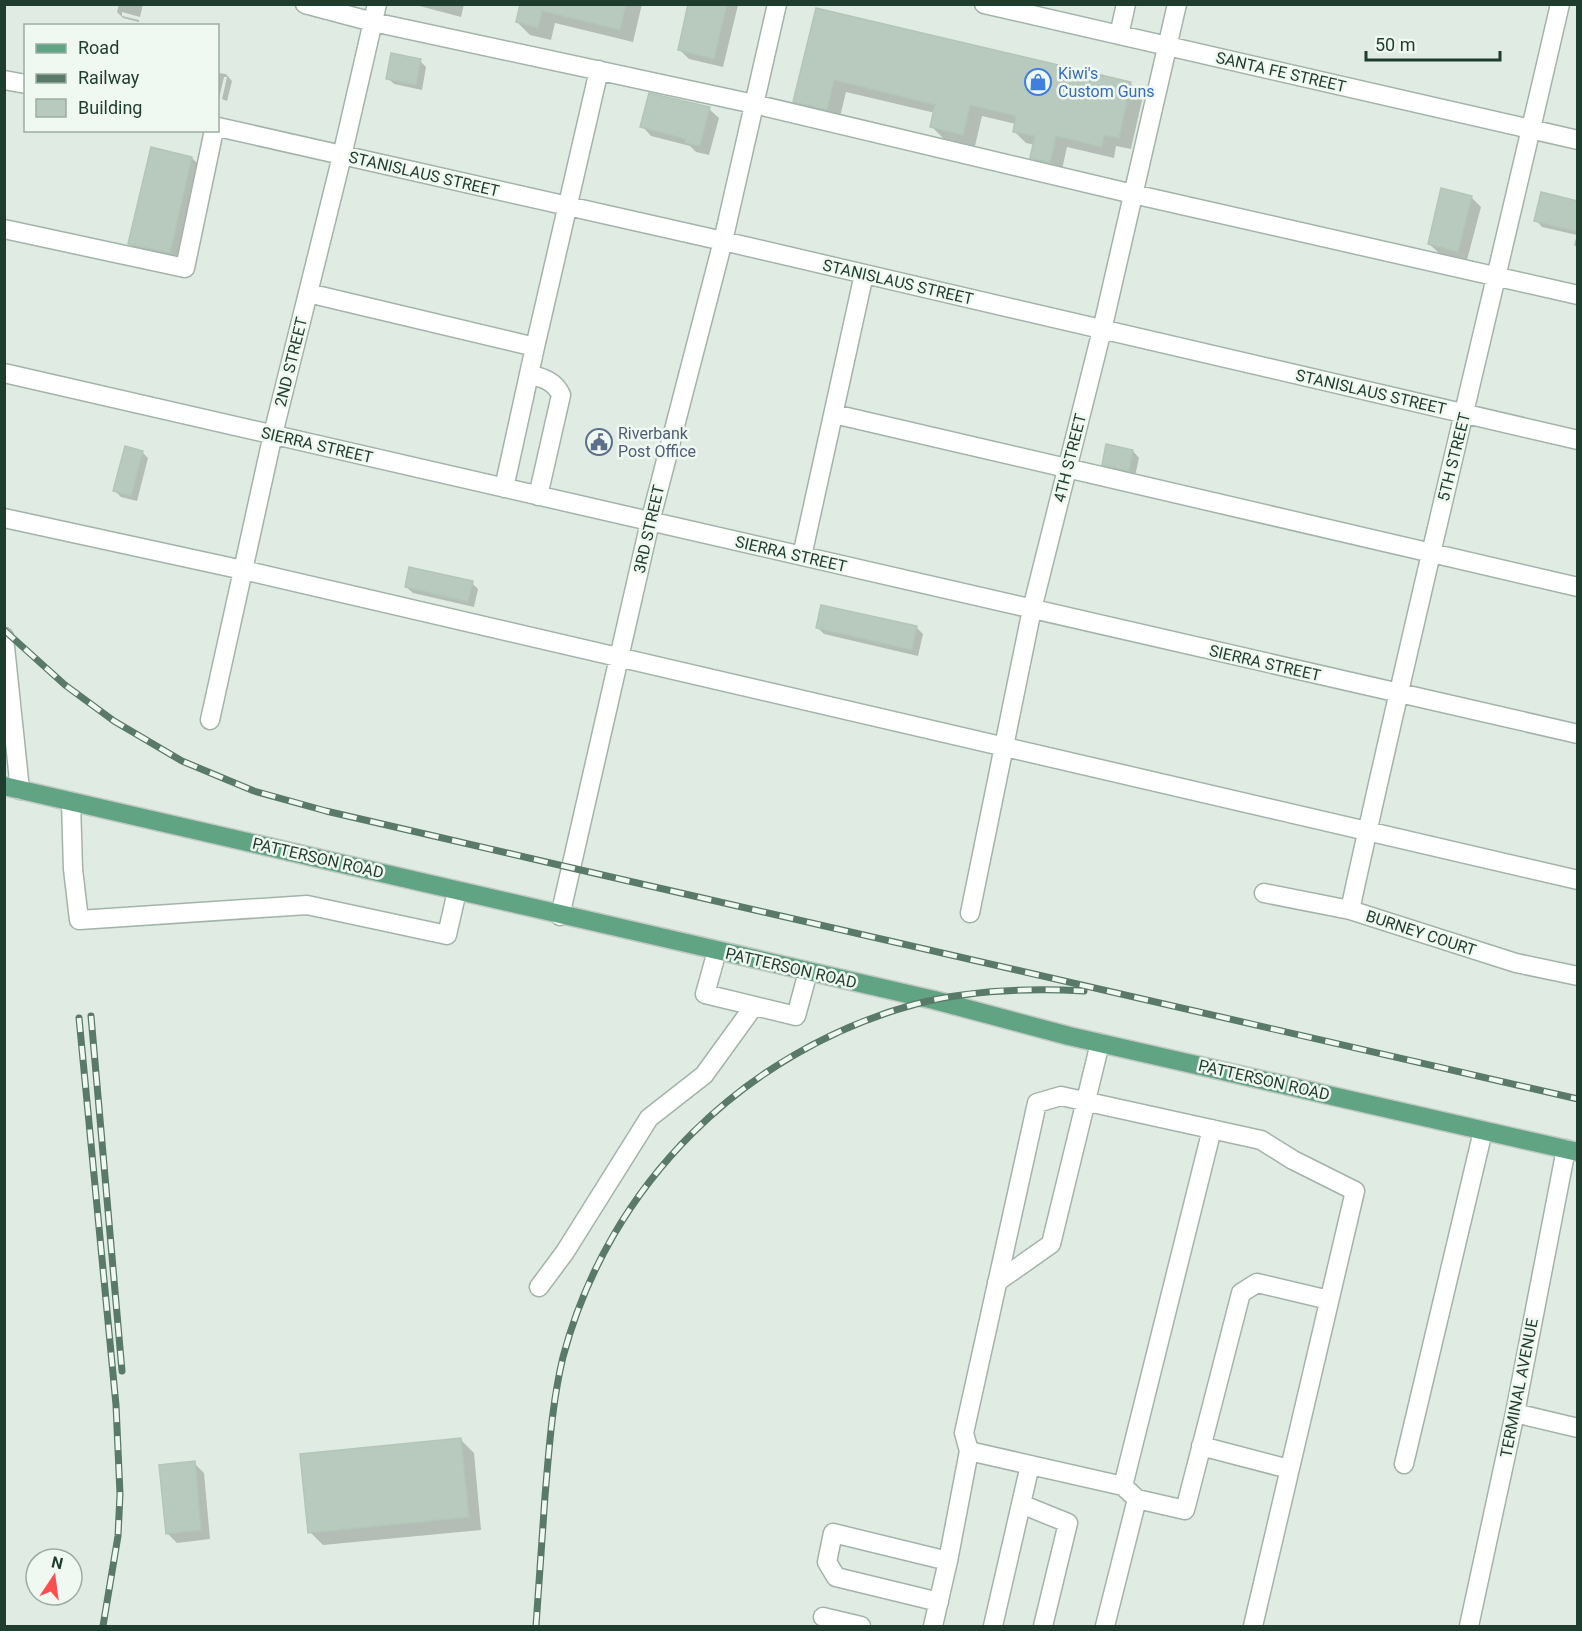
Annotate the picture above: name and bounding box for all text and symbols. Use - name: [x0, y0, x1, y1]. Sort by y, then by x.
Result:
- legend: [24, 24, 219, 132]
- scale bar: [1366, 24, 1500, 62]
- text: 50 m: [1375, 34, 1415, 55]
- text: Road: [78, 37, 119, 58]
- street label: SANTA FE STREET: [1214, 48, 1348, 96]
- place label: Kiwi's Custom Guns: [1058, 64, 1155, 101]
- text: Railway: [78, 67, 140, 88]
- shop icon: Kiwi's Custom Guns: [1023, 67, 1053, 97]
- text: Building: [78, 97, 142, 118]
- street label: STANISLAUS STREET: [347, 147, 502, 201]
- street label: STANISLAUS STREET: [821, 255, 976, 309]
- street label: 2ND STREET: [271, 315, 311, 409]
- street label: STANISLAUS STREET: [1294, 365, 1449, 419]
- street label: 5TH STREET: [1434, 410, 1474, 503]
- street label: 4TH STREET: [1050, 411, 1090, 504]
- street label: SIERRA STREET: [259, 423, 375, 467]
- place label: Riverbank Post Office: [618, 424, 696, 461]
- public building icon: Riverbank Post Office: [584, 427, 614, 457]
- street label: 3RD STREET: [630, 483, 668, 575]
- street label: SIERRA STREET: [733, 532, 849, 576]
- street label: SIERRA STREET: [1207, 641, 1323, 685]
- street label: PATTERSON ROAD: [251, 834, 385, 882]
- street label: BURNEY COURT: [1363, 906, 1479, 960]
- street label: PATTERSON ROAD: [724, 944, 858, 992]
- street label: PATTERSON ROAD: [1197, 1056, 1331, 1104]
- street label: TERMINAL AVENUE: [1496, 1317, 1542, 1459]
- north arrow: [24, 1547, 84, 1607]
- text: N: [50, 1552, 65, 1573]

